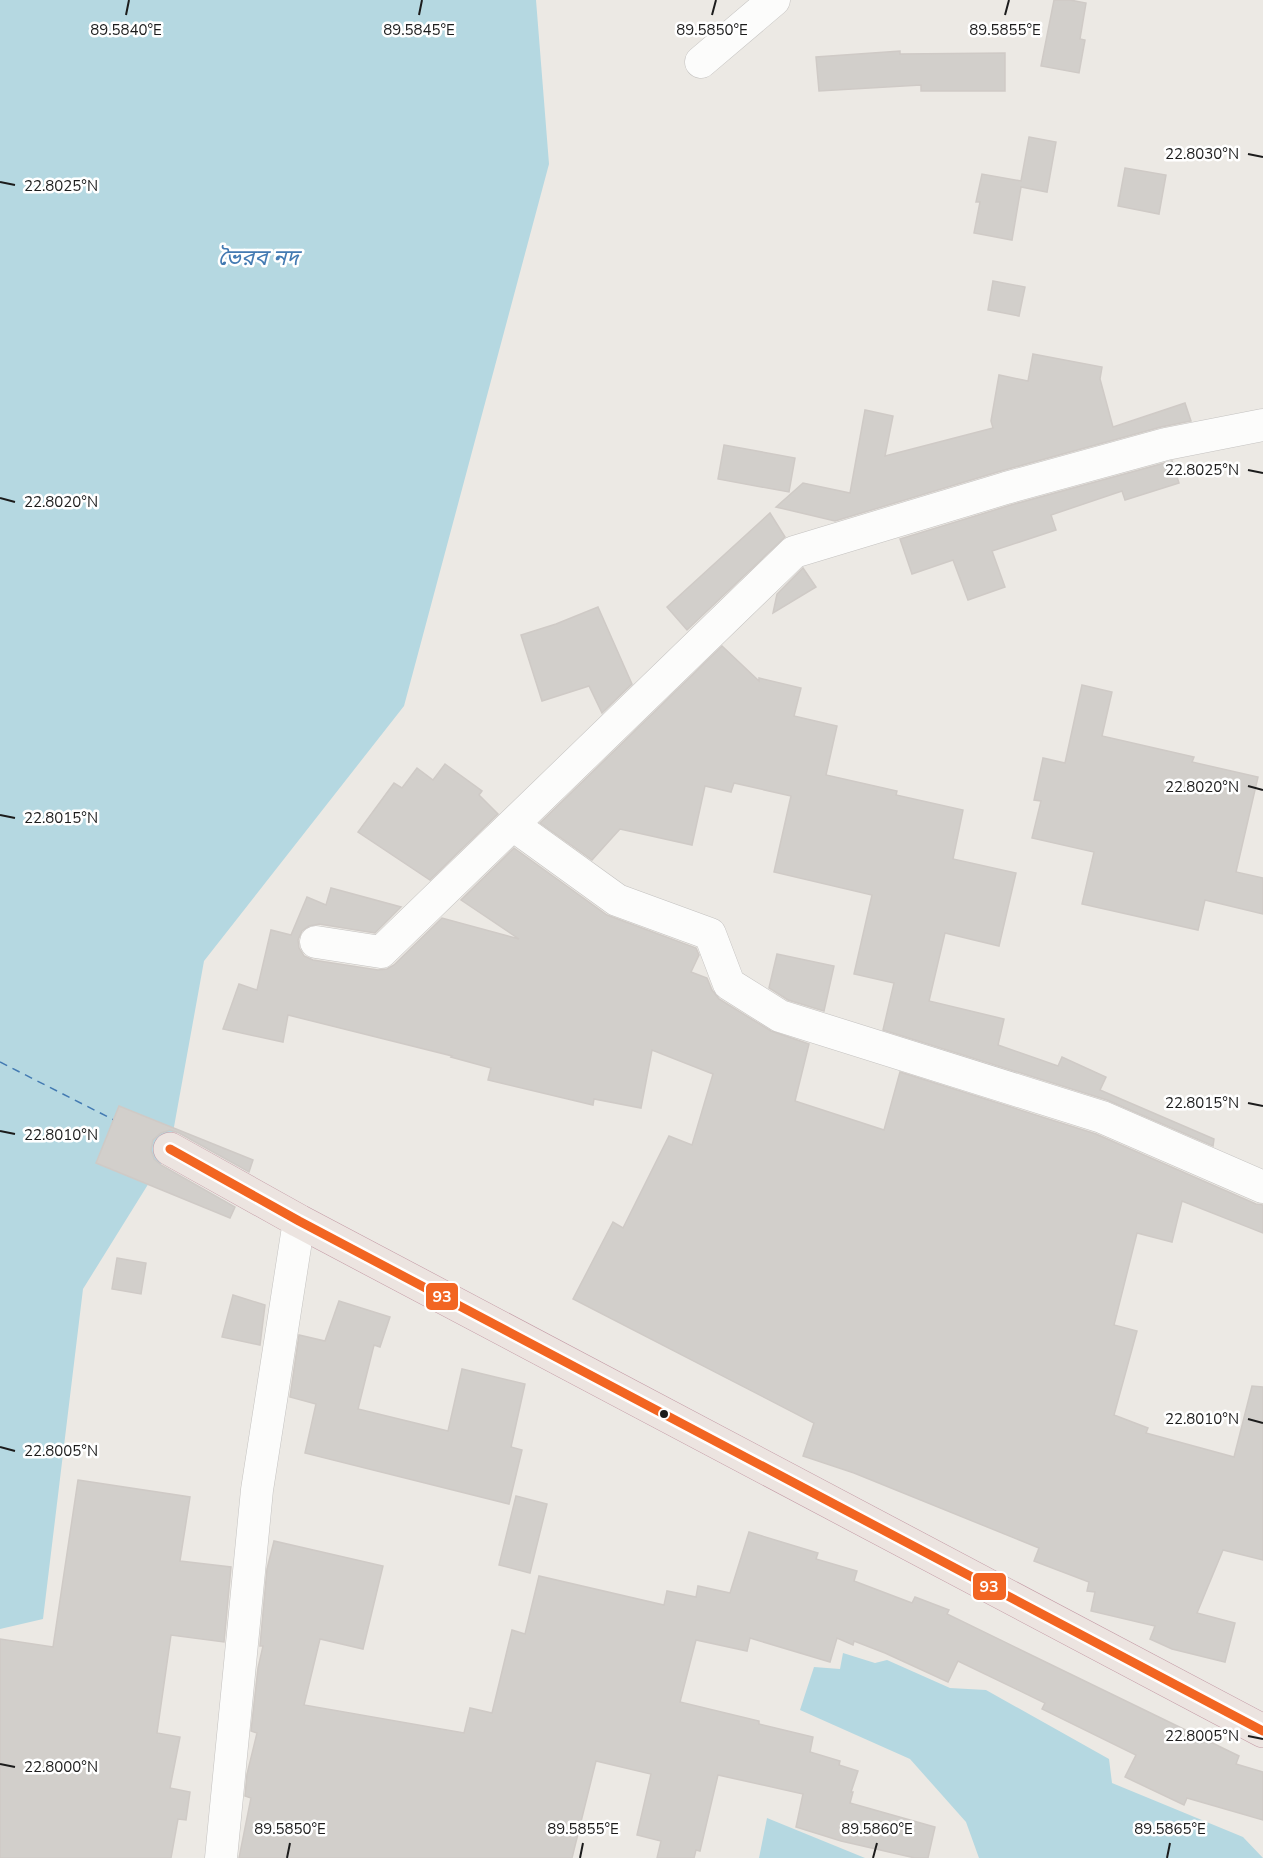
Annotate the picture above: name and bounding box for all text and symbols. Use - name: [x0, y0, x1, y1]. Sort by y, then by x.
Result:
- text: 89.5840°E: [90, 20, 162, 40]
- text: 89.5845°E: [383, 20, 455, 40]
- text: 89.5850°E: [676, 20, 748, 40]
- text: 89.5855°E: [969, 20, 1041, 40]
- text: 22.8030°N: [1165, 144, 1239, 164]
- text: 22.8025°N: [24, 176, 98, 196]
- water label: ভৈরব নদ: [218, 243, 302, 273]
- text: 22.8025°N: [1165, 460, 1239, 480]
- text: 22.8020°N: [24, 492, 98, 512]
- text: 22.8020°N: [1165, 777, 1239, 797]
- text: 22.8015°N: [24, 808, 98, 828]
- text: 22.8015°N: [1165, 1093, 1239, 1113]
- text: 22.8010°N: [24, 1125, 98, 1145]
- line badge: 93: [425, 1282, 459, 1311]
- text: 93: [432, 1286, 452, 1308]
- unlabelled marker: [658, 1408, 670, 1420]
- text: 22.8010°N: [1165, 1409, 1239, 1429]
- text: 22.8005°N: [24, 1441, 98, 1461]
- line badge: 93: [972, 1572, 1007, 1601]
- text: 93: [979, 1576, 999, 1598]
- text: 22.8005°N: [1165, 1726, 1239, 1746]
- text: 22.8000°N: [24, 1757, 98, 1777]
- text: 89.5850°E: [254, 1819, 326, 1839]
- text: 89.5855°E: [547, 1819, 619, 1839]
- text: 89.5860°E: [841, 1819, 913, 1839]
- text: 89.5865°E: [1134, 1819, 1206, 1839]

